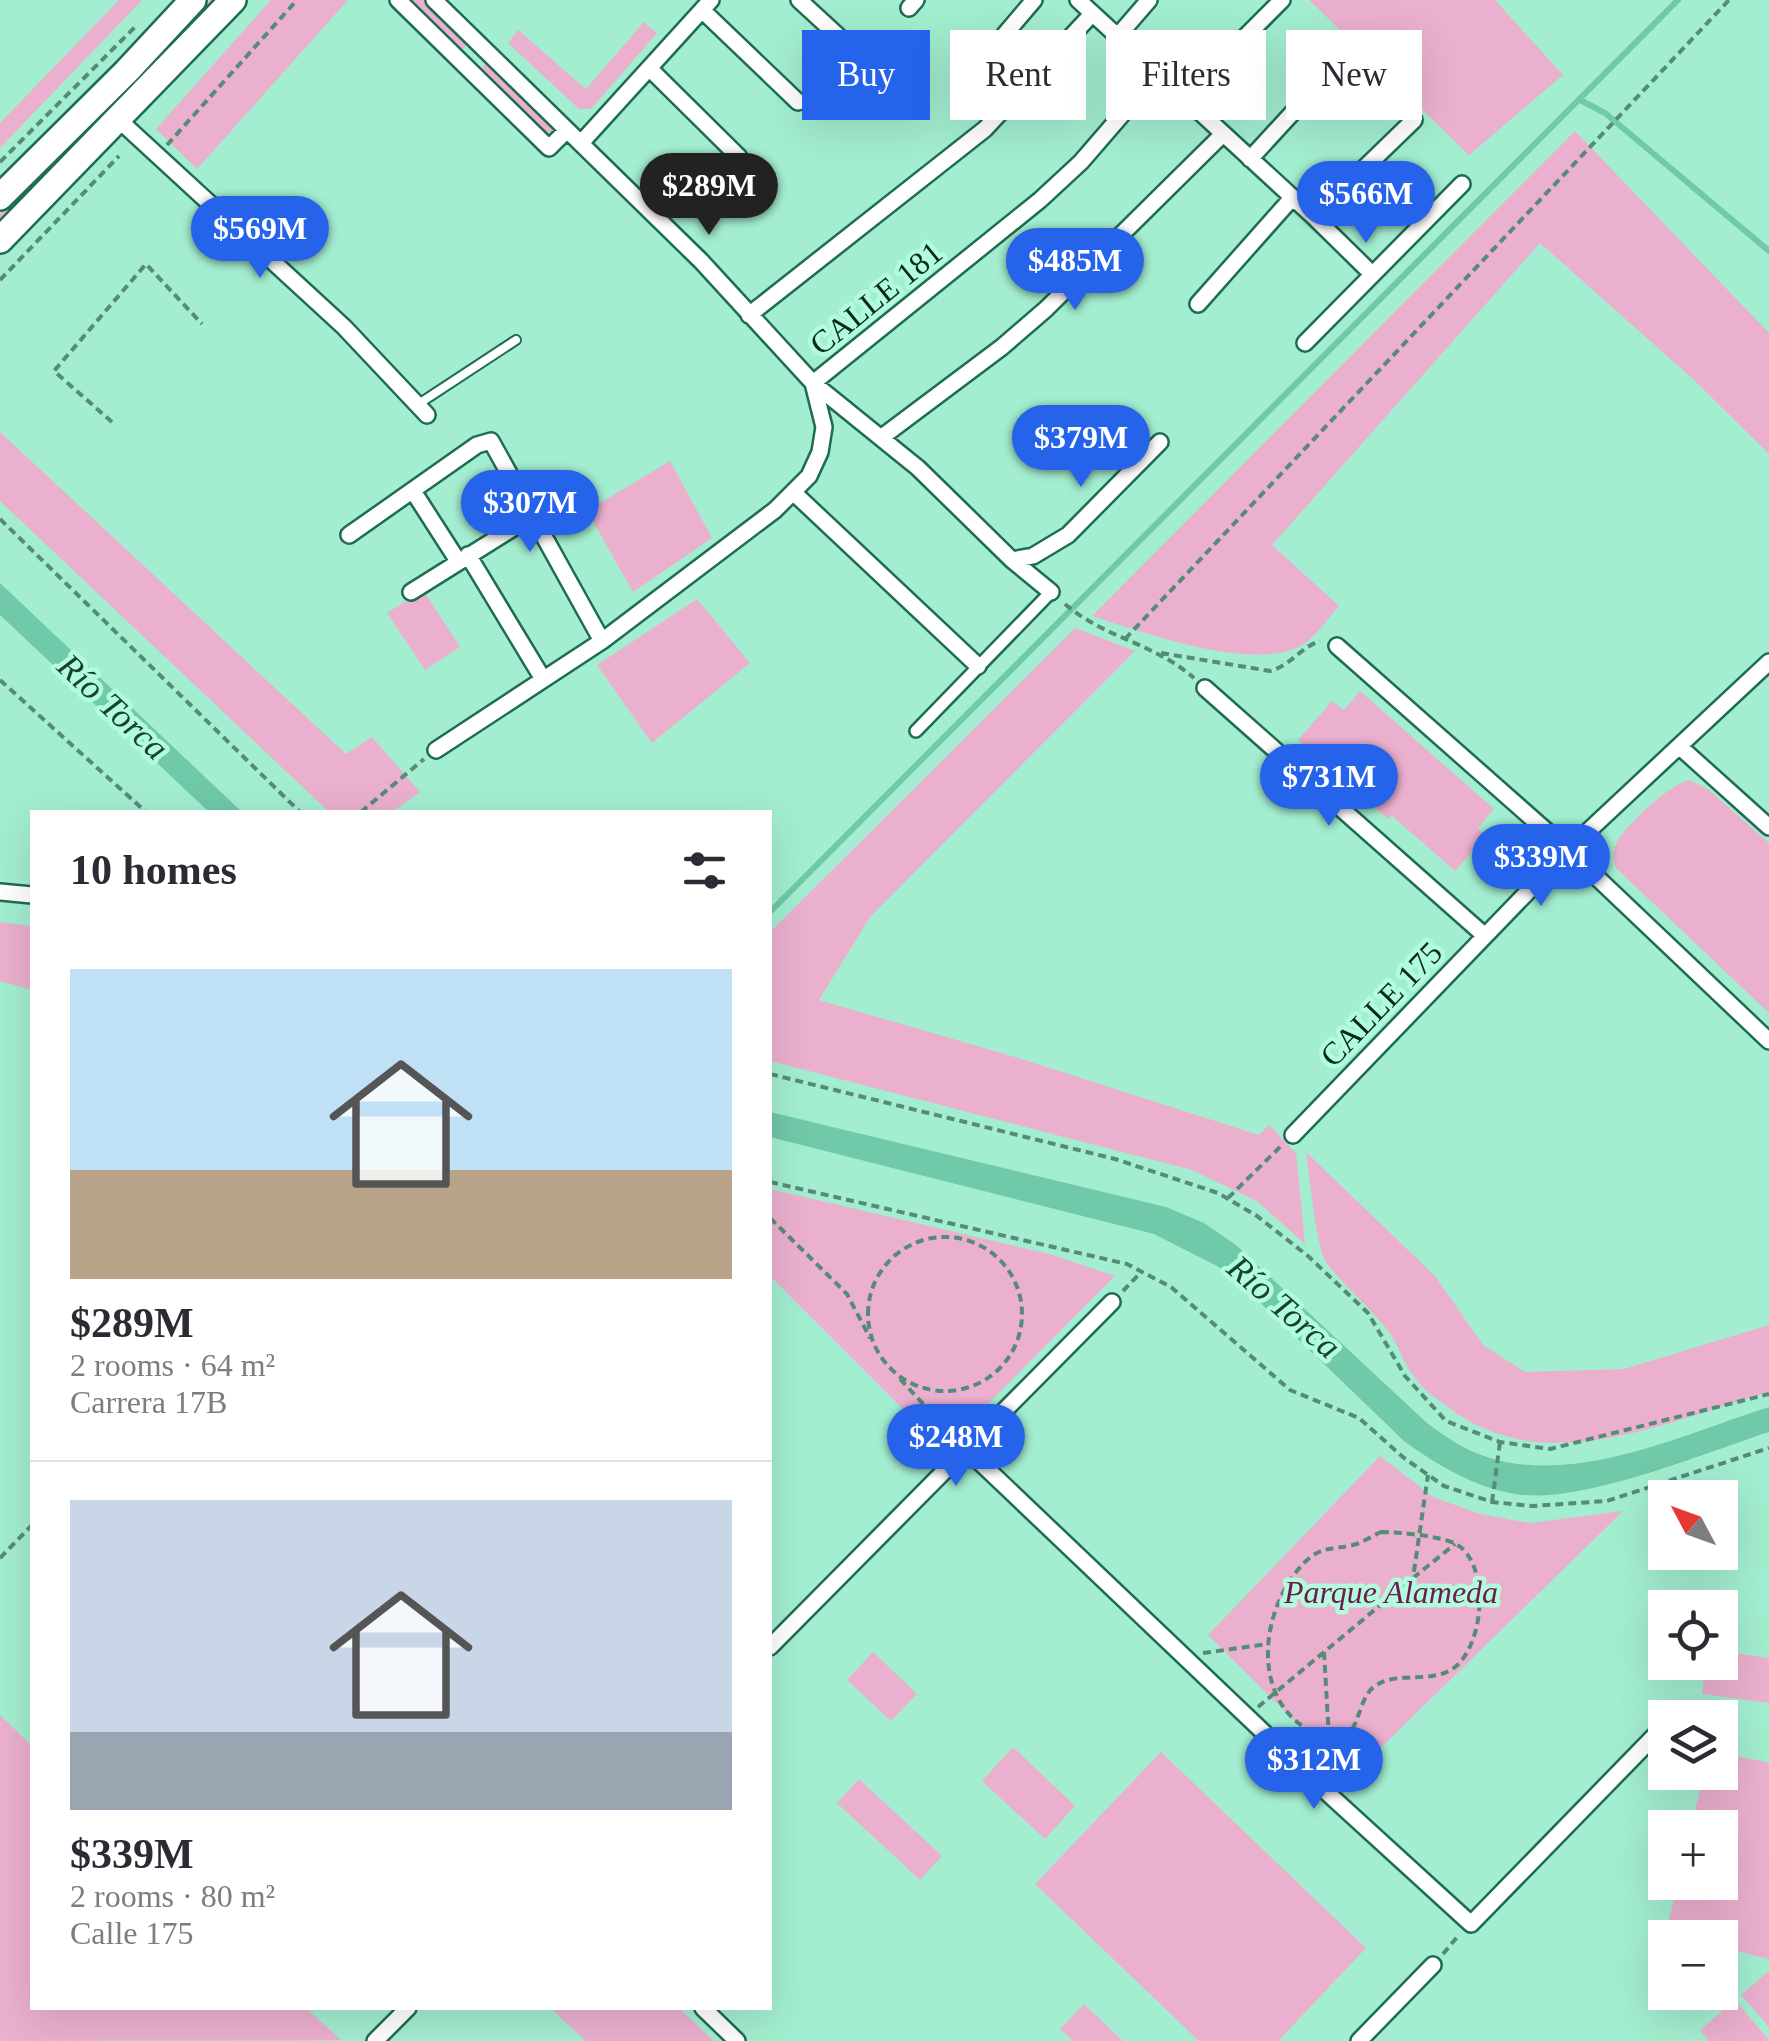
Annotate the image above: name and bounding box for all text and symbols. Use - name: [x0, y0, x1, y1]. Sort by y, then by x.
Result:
- chip: Buy: [802, 30, 930, 120]
- chip: Rent: [950, 30, 1086, 120]
- chip: Filters: [1106, 30, 1266, 120]
- chip: New: [1286, 30, 1422, 120]
- pin: $289M: [639, 153, 779, 238]
- pin: $566M: [1296, 161, 1436, 246]
- text: $289M: [662, 167, 756, 203]
- text: $566M: [1319, 175, 1413, 211]
- pin: $569M: [190, 196, 330, 281]
- text: $569M: [213, 210, 307, 246]
- pin: $485M: [1005, 228, 1145, 313]
- street label: CALLE 181: [803, 234, 949, 362]
- text: $485M: [1028, 242, 1122, 278]
- pin: $379M: [1011, 405, 1151, 490]
- text: $379M: [1034, 419, 1128, 455]
- pin: $307M: [460, 470, 600, 555]
- text: $307M: [483, 484, 577, 520]
- water label: Río Torca: [49, 646, 176, 768]
- pin: $731M: [1259, 744, 1399, 829]
- text: $731M: [1282, 758, 1376, 794]
- pin: $339M: [1471, 824, 1611, 909]
- text: $339M: [1494, 838, 1588, 874]
- icon: filters: [677, 843, 732, 898]
- text: 10 homes: [70, 847, 237, 893]
- street label: CALLE 175: [1313, 934, 1449, 1074]
- icon: home: [311, 1034, 491, 1214]
- water label: Río Torca: [1219, 1247, 1348, 1366]
- text: $289M: [70, 1300, 194, 1346]
- text: 2 rooms · 64 m²: [70, 1347, 275, 1383]
- text: Carrera 17B: [70, 1384, 227, 1420]
- pin: $248M: [886, 1404, 1026, 1489]
- text: $248M: [909, 1418, 1003, 1454]
- north arrow: [1648, 1480, 1738, 1570]
- map controls: [1648, 1480, 1738, 2010]
- icon: home: [311, 1565, 491, 1745]
- park label: Parque Alameda: [1283, 1574, 1498, 1610]
- button: locate: [1648, 1590, 1738, 1680]
- button: layers: [1648, 1700, 1738, 1790]
- pin: $312M: [1244, 1727, 1384, 1812]
- text: $312M: [1267, 1741, 1361, 1777]
- button: +: [1648, 1810, 1738, 1900]
- text: $339M: [70, 1831, 194, 1877]
- text: 2 rooms · 80 m²: [70, 1878, 275, 1914]
- text: Calle 175: [70, 1915, 194, 1951]
- button: −: [1648, 1920, 1738, 2010]

